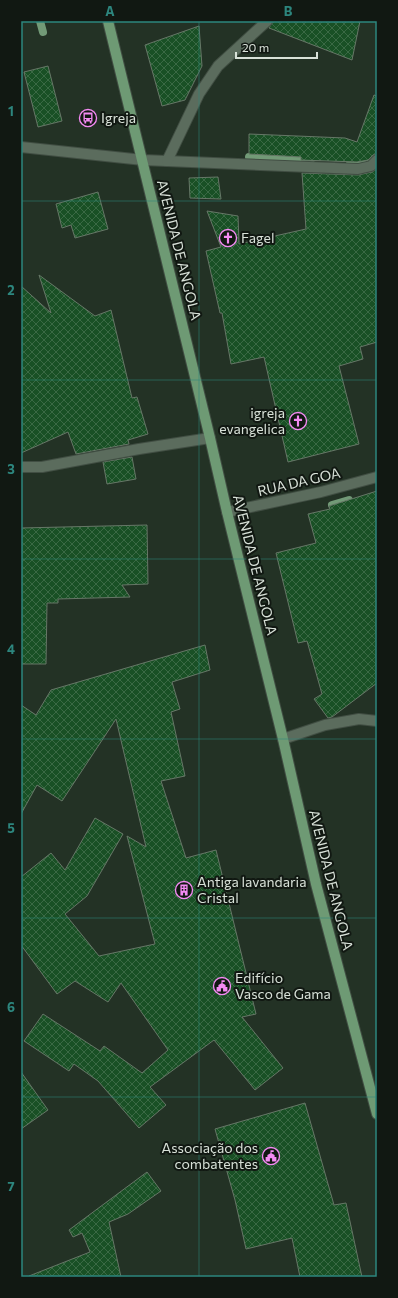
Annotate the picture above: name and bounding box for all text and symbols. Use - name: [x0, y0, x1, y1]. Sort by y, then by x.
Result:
- text: A: [105, 3, 115, 19]
- text: B: [284, 3, 293, 19]
- scale bar: [236, 34, 317, 60]
- text: 20 m: [242, 40, 269, 54]
- text: 1: [8, 103, 14, 119]
- bus stop icon: Igreja: [78, 108, 98, 128]
- place label: Igreja: [101, 109, 136, 126]
- street label: AVENIDA DE ANGOLA: [154, 178, 205, 322]
- church icon: Fagel: [218, 228, 238, 248]
- place label: Fagel: [241, 229, 274, 246]
- text: 2: [7, 282, 15, 298]
- place label: igreja evangelica: [219, 404, 285, 437]
- church icon: igreja evangelica: [288, 411, 308, 431]
- text: 3: [7, 461, 15, 477]
- street label: RUA DA GOA: [256, 464, 342, 499]
- street label: AVENIDA DE ANGOLA: [230, 493, 281, 637]
- text: 4: [7, 641, 15, 657]
- street label: AVENIDA DE ANGOLA: [306, 808, 357, 952]
- text: 5: [7, 820, 15, 836]
- place label: Antiga lavandaria Cristal: [197, 873, 307, 906]
- building icon: Antiga lavandaria Cristal: [174, 880, 194, 900]
- place label: Edifício Vasco de Gama: [235, 969, 331, 1002]
- public building icon: Edifício Vasco de Gama: [212, 976, 232, 996]
- text: 6: [7, 999, 15, 1015]
- place label: Associação dos combatentes: [162, 1139, 258, 1172]
- public building icon: Associação dos combatentes: [261, 1146, 281, 1166]
- text: 7: [7, 1178, 15, 1194]

